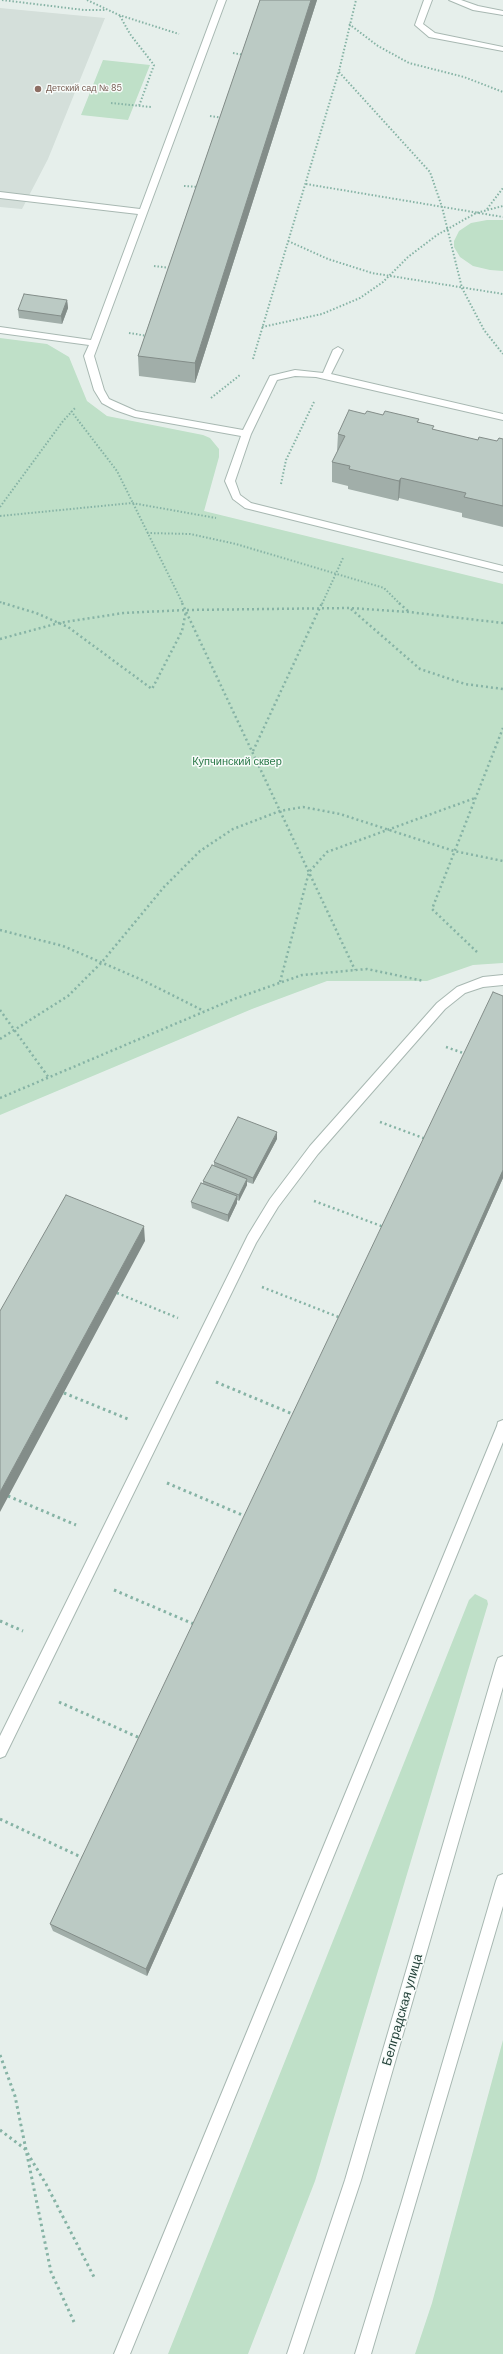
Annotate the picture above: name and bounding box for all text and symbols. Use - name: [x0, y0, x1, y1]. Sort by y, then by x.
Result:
- marker: Детский сад № 85: [33, 84, 43, 94]
- place label: Детский сад № 85: [46, 84, 122, 94]
- park label: Купчинский сквер: [192, 755, 282, 769]
- street label: Белградская улица: [380, 1952, 426, 2068]

